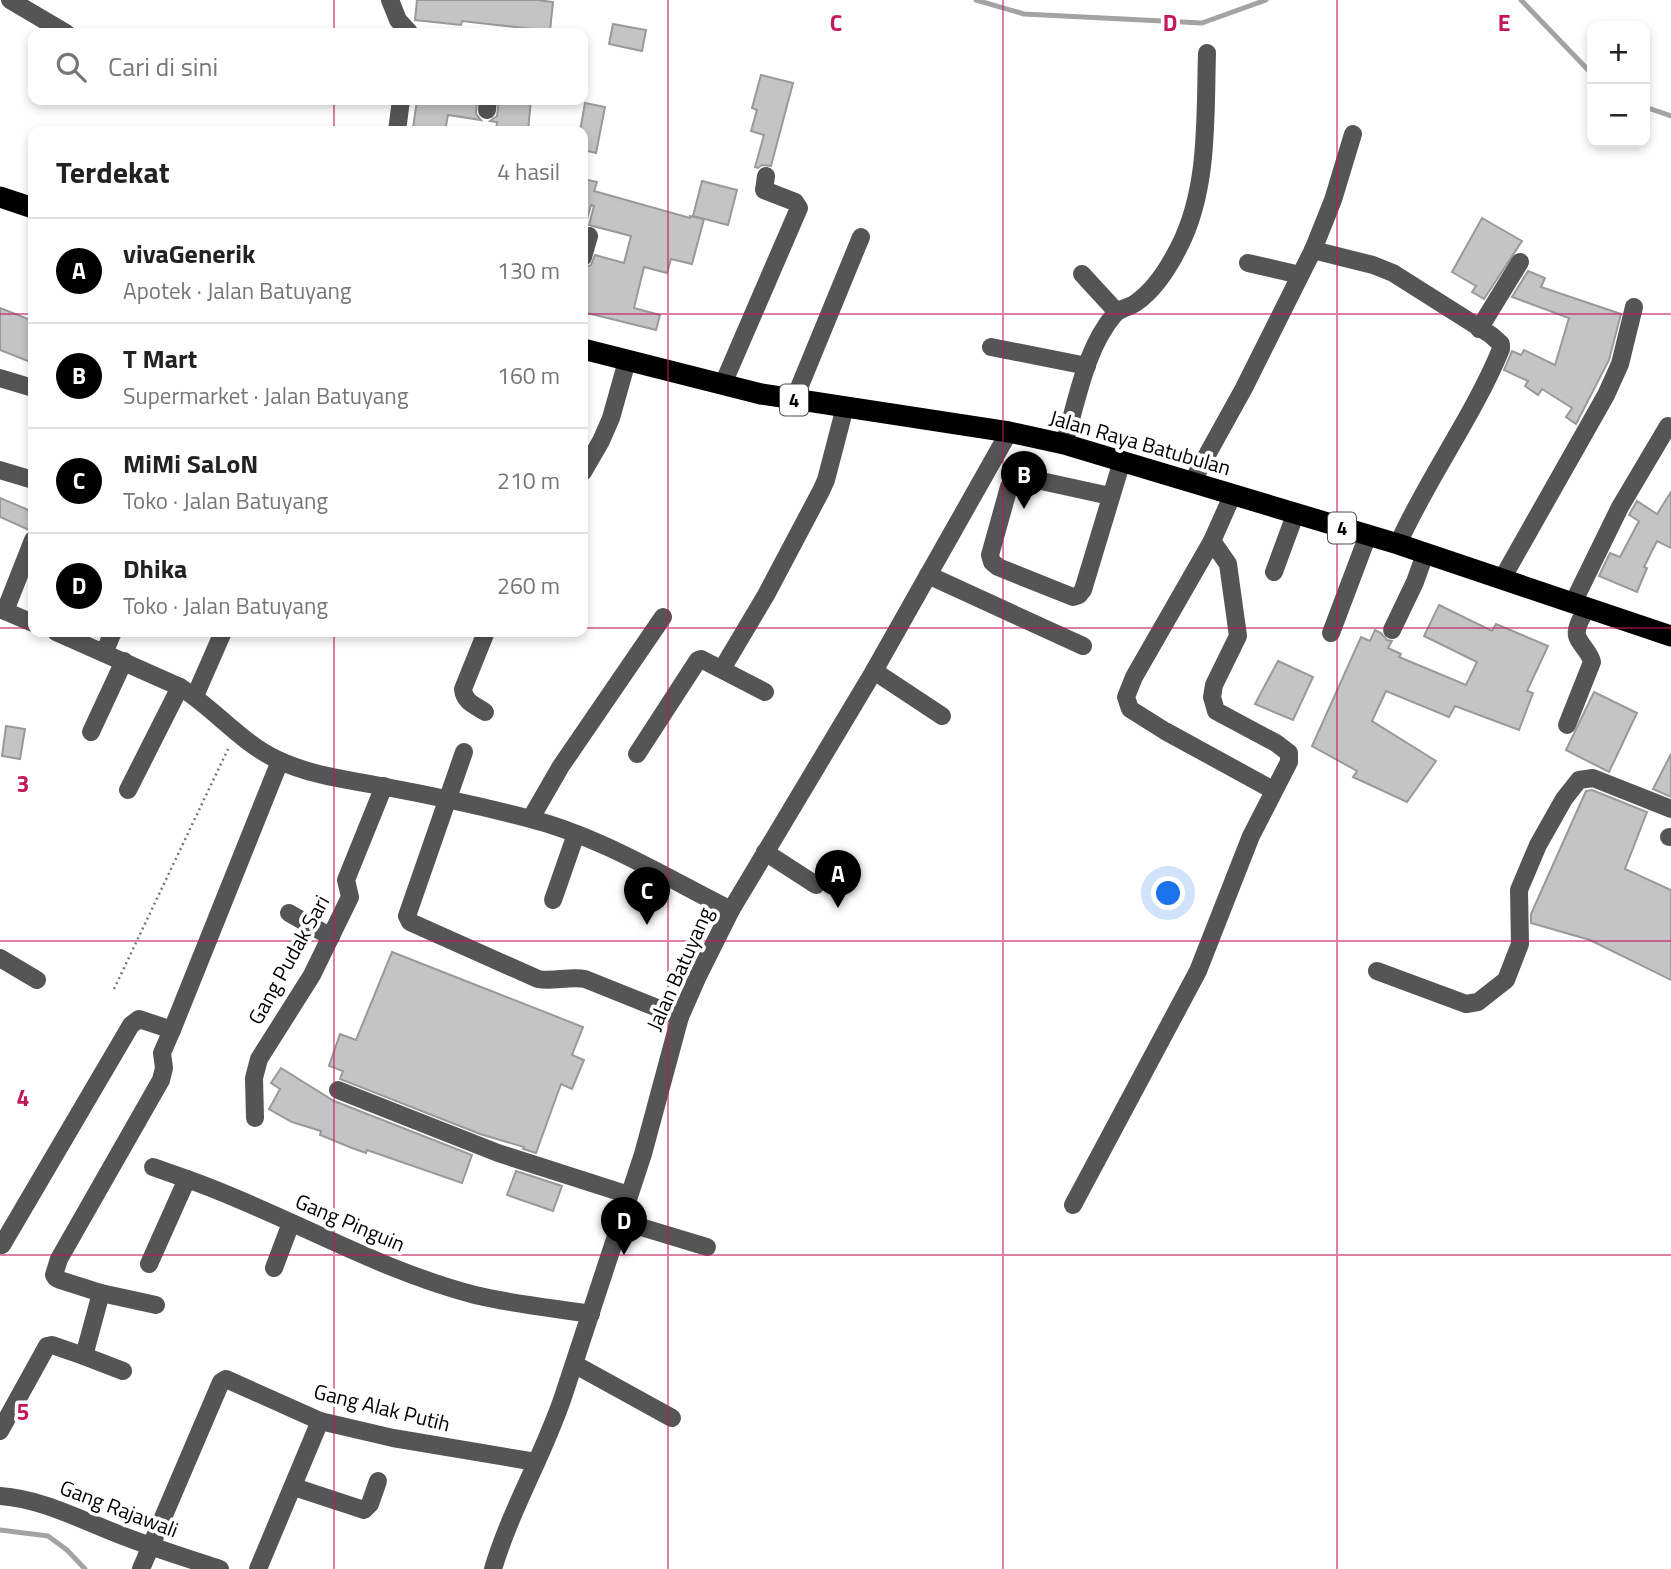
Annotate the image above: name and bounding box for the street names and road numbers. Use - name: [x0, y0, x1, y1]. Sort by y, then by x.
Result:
- road number: 4: [780, 384, 808, 416]
- street label: Jalan Raya Batubulan: [1046, 401, 1235, 483]
- road number: 4: [1328, 512, 1356, 544]
- street label: Gang Pudak Sari: [239, 889, 337, 1030]
- street label: Jalan Batuyang: [638, 901, 721, 1036]
- street label: Gang Pinguin: [291, 1185, 410, 1260]
- street label: Gang Alak Putih: [311, 1375, 454, 1439]
- street label: Gang Rajawali: [55, 1471, 183, 1545]

